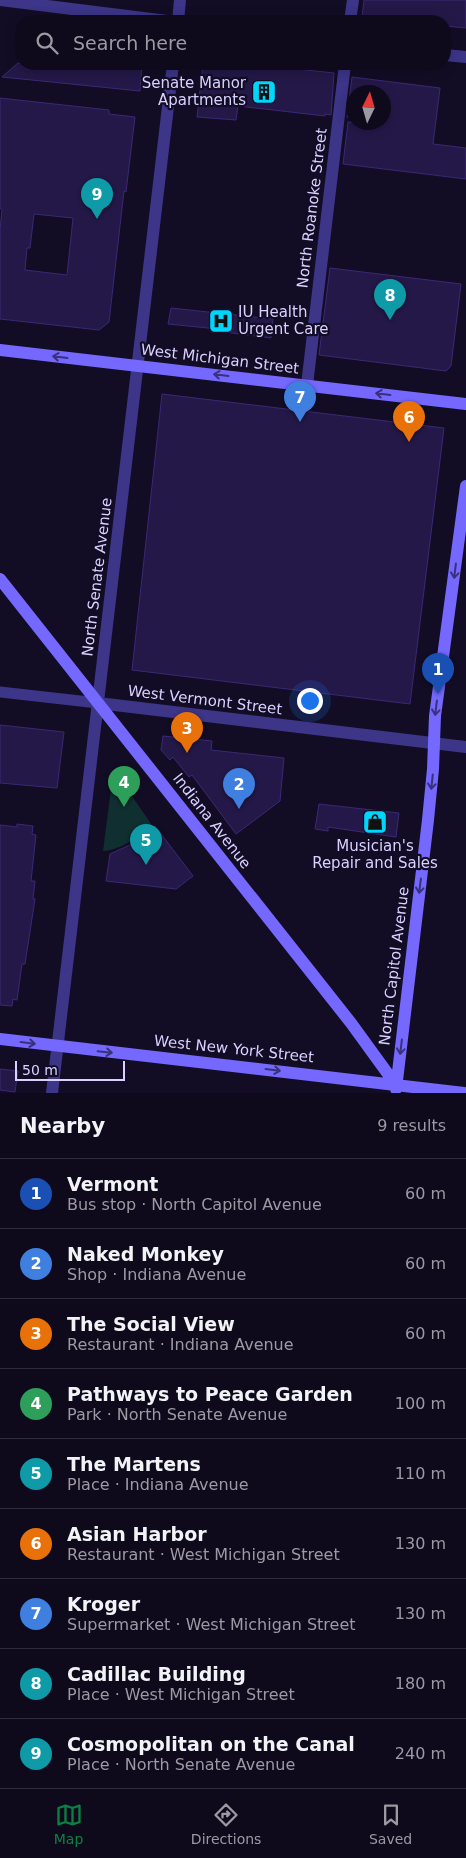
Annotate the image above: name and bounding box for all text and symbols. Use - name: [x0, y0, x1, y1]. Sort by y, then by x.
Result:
- search box: [15, 15, 451, 70]
- icon: search: [33, 29, 61, 57]
- text: Search here: [73, 32, 187, 54]
- place label: Senate Manor Apartments: [142, 74, 247, 109]
- building icon: Senate Manor Apartments: [251, 79, 277, 105]
- north arrow: [346, 85, 391, 130]
- street label: North Roanoke Street: [293, 127, 331, 289]
- pin: 9: [81, 178, 113, 219]
- pin: 8: [374, 279, 406, 320]
- place label: IU Health Urgent Care: [238, 303, 329, 338]
- hospital icon: IU Health Urgent Care: [208, 308, 234, 334]
- street label: West Michigan Street: [140, 340, 300, 378]
- one-way arrow: [52, 352, 68, 362]
- one-way arrow: [214, 370, 230, 380]
- pin: 7: [284, 381, 316, 422]
- one-way arrow: [375, 389, 391, 399]
- pin: 6: [393, 401, 425, 442]
- street label: North Senate Avenue: [78, 497, 116, 657]
- one-way arrow: [450, 563, 460, 579]
- pin: 1: [422, 653, 454, 694]
- street label: West Vermont Street: [127, 682, 283, 718]
- your location: [297, 688, 323, 714]
- one-way arrow: [431, 700, 441, 716]
- pin: 3: [171, 712, 203, 753]
- pin: 4: [108, 766, 140, 807]
- pin: 2: [223, 768, 255, 809]
- street label: Indiana Avenue: [169, 770, 255, 872]
- one-way arrow: [427, 774, 437, 790]
- shop icon: Musician's Repair and Sales: [362, 809, 388, 835]
- pin: 5: [130, 824, 162, 865]
- place label: Musician's Repair and Sales: [312, 837, 438, 872]
- one-way arrow: [415, 878, 425, 894]
- street label: North Capitol Avenue: [375, 886, 413, 1046]
- street label: West New York Street: [153, 1032, 315, 1066]
- one-way arrow: [20, 1038, 36, 1048]
- one-way arrow: [395, 1039, 405, 1055]
- one-way arrow: [97, 1047, 113, 1057]
- scale bar: [15, 1058, 125, 1081]
- text: 50 m: [22, 1062, 58, 1078]
- one-way arrow: [265, 1065, 281, 1075]
- text: Nearby: [20, 1114, 105, 1138]
- text: 9 results: [377, 1116, 446, 1135]
- text: Vermont: [67, 1173, 158, 1195]
- text: 1: [30, 1184, 42, 1203]
- text: 60 m: [405, 1184, 446, 1203]
- text: Bus stop · North Capitol Avenue: [67, 1195, 322, 1214]
- text: Naked Monkey: [67, 1243, 224, 1265]
- text: 2: [30, 1254, 42, 1273]
- text: 60 m: [405, 1254, 446, 1273]
- text: Shop · Indiana Avenue: [67, 1265, 246, 1284]
- text: The Social View: [67, 1313, 235, 1335]
- text: 3: [30, 1324, 42, 1343]
- text: 60 m: [405, 1324, 446, 1343]
- text: Restaurant · Indiana Avenue: [67, 1335, 294, 1354]
- text: Pathways to Peace Garden: [67, 1383, 353, 1405]
- text: 4: [30, 1394, 42, 1413]
- text: 100 m: [395, 1394, 446, 1413]
- text: Park · North Senate Avenue: [67, 1405, 287, 1424]
- text: The Martens: [67, 1453, 201, 1475]
- text: 5: [30, 1464, 42, 1483]
- text: 110 m: [395, 1464, 446, 1483]
- text: Place · Indiana Avenue: [67, 1475, 249, 1494]
- text: Asian Harbor: [67, 1523, 207, 1545]
- text: 6: [30, 1534, 42, 1553]
- text: 130 m: [395, 1534, 446, 1553]
- text: Restaurant · West Michigan Street: [67, 1545, 340, 1564]
- text: Kroger: [67, 1593, 140, 1615]
- text: 7: [30, 1604, 42, 1623]
- text: 130 m: [395, 1604, 446, 1623]
- text: Supermarket · West Michigan Street: [67, 1615, 356, 1634]
- text: Cadillac Building: [67, 1663, 246, 1685]
- text: 8: [30, 1674, 42, 1693]
- text: 180 m: [395, 1674, 446, 1693]
- text: Place · West Michigan Street: [67, 1685, 295, 1704]
- text: Cosmopolitan on the Canal: [67, 1733, 355, 1755]
- text: 9: [30, 1744, 42, 1763]
- text: 240 m: [395, 1744, 446, 1763]
- text: Place · North Senate Avenue: [67, 1755, 295, 1774]
- tab: Map: [54, 1801, 83, 1847]
- tab: Directions: [191, 1801, 261, 1847]
- tab: Saved: [369, 1801, 412, 1847]

